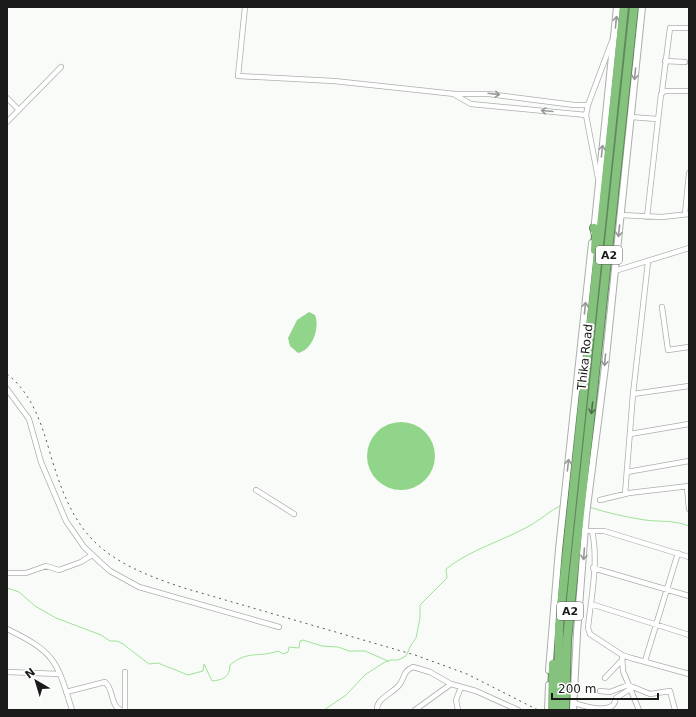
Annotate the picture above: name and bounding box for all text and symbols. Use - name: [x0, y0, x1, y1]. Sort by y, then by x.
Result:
- one-way arrow: [612, 16, 619, 29]
- one-way arrow: [631, 67, 639, 80]
- one-way arrow: [487, 91, 500, 98]
- one-way arrow: [541, 108, 554, 115]
- one-way arrow: [598, 145, 606, 158]
- one-way arrow: [615, 224, 623, 237]
- road number: A2: [596, 246, 622, 264]
- one-way arrow: [581, 302, 589, 315]
- street label: Thika Road: [574, 323, 595, 392]
- one-way arrow: [602, 353, 609, 366]
- one-way arrow: [588, 401, 596, 414]
- one-way arrow: [564, 459, 572, 472]
- one-way arrow: [580, 547, 587, 560]
- road number: A2: [557, 602, 583, 620]
- north arrow: [16, 661, 56, 701]
- text: N: [23, 666, 38, 681]
- scale bar: [552, 675, 658, 701]
- text: 200 m: [558, 682, 596, 696]

